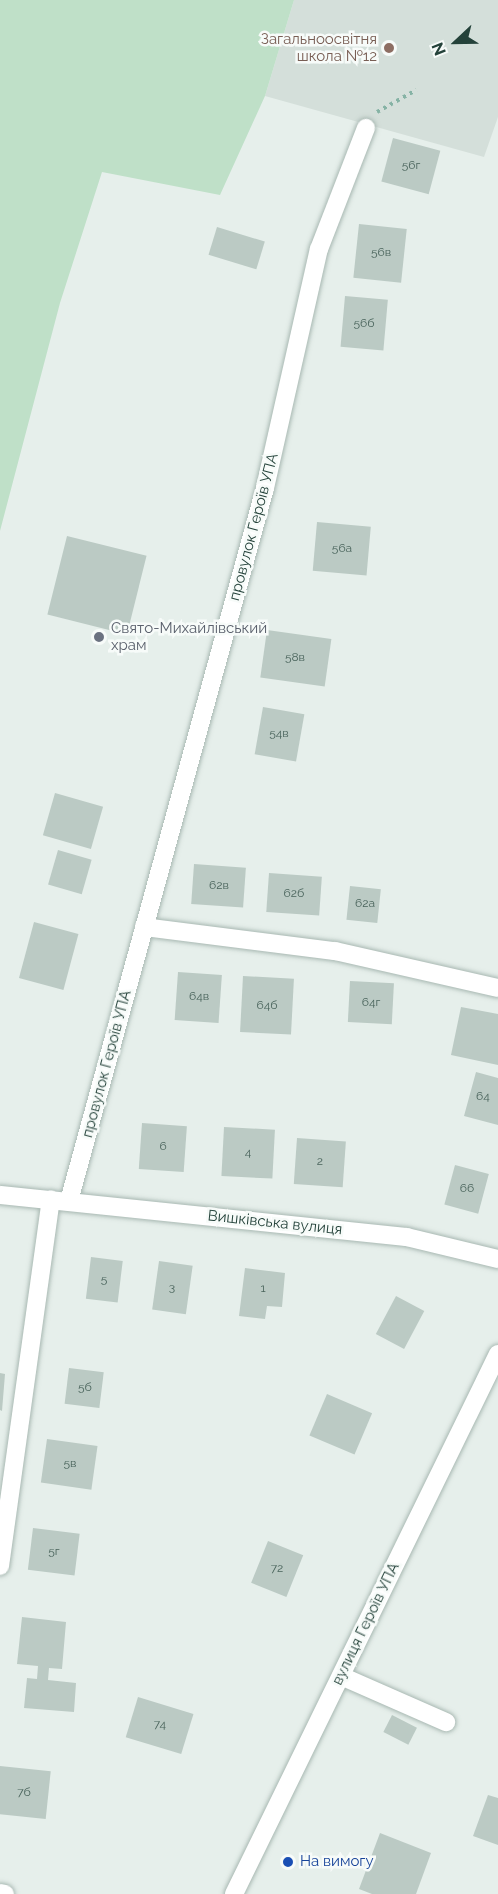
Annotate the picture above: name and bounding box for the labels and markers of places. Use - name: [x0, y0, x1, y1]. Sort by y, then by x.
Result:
- place label: Загальноосвітня школа №12: [261, 30, 377, 65]
- marker: Загальноосвітня школа №12: [382, 41, 396, 55]
- place label: Свято-Михайлівський храм: [111, 619, 267, 654]
- marker: Свято-Михайлівський храм: [92, 630, 106, 644]
- place label: На вимогу: [300, 1853, 374, 1871]
- marker: На вимогу: [281, 1855, 295, 1869]

